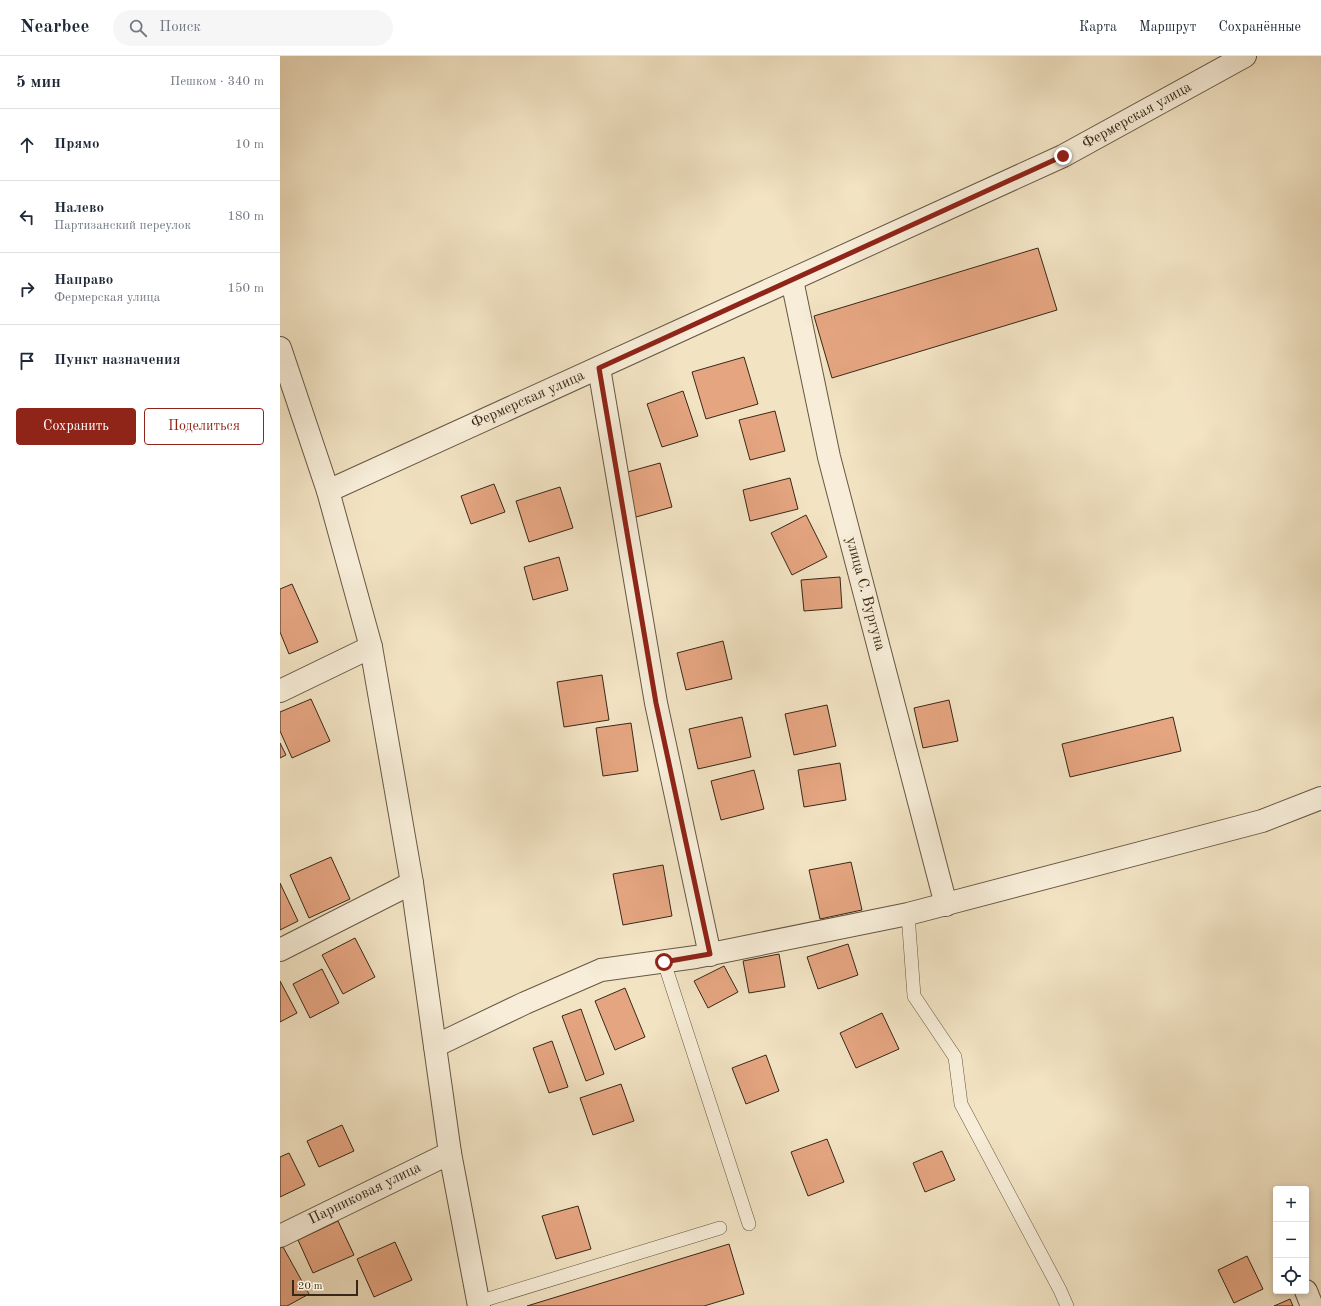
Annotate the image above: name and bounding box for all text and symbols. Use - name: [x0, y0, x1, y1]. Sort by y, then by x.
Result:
- search box: [113, 10, 393, 46]
- icon: search: [127, 17, 149, 39]
- text: Nearbee: [20, 18, 89, 37]
- text: Поиск: [159, 20, 201, 35]
- text: Карта: [1079, 20, 1117, 34]
- text: Маршрут: [1139, 20, 1196, 34]
- text: Сохранённые: [1218, 20, 1301, 34]
- text: 5 мин: [16, 74, 61, 91]
- text: Пешком · 340 m: [170, 75, 264, 88]
- street label: Фермерская улица: [1080, 79, 1195, 152]
- icon: ahead: [16, 134, 38, 156]
- text: Прямо: [54, 137, 100, 152]
- text: 10 m: [235, 138, 264, 151]
- route end: [1054, 147, 1072, 165]
- text: Налево: [54, 201, 104, 216]
- icon: left: [16, 206, 38, 228]
- text: 180 m: [227, 210, 264, 223]
- text: Партизанский переулок: [54, 219, 191, 232]
- text: Направо: [54, 273, 113, 288]
- icon: right: [16, 278, 38, 300]
- text: 150 m: [227, 282, 264, 295]
- text: Фермерская улица: [54, 291, 160, 304]
- icon: arrive: [16, 350, 38, 372]
- text: Пункт назначения: [54, 353, 181, 368]
- street label: Фермерская улица: [469, 368, 588, 432]
- button: Сохранить: [16, 408, 136, 445]
- button: Поделиться: [144, 408, 264, 445]
- street label: улица С. Вургуна: [843, 535, 888, 653]
- route start: [655, 953, 673, 971]
- street label: Парниковая улица: [306, 1160, 424, 1228]
- map controls: [1273, 1186, 1309, 1294]
- button: +: [1273, 1186, 1309, 1222]
- button: −: [1273, 1222, 1309, 1258]
- button: locate: [1273, 1258, 1309, 1294]
- scale bar: [292, 1278, 358, 1297]
- text: 20 m: [298, 1281, 323, 1292]

